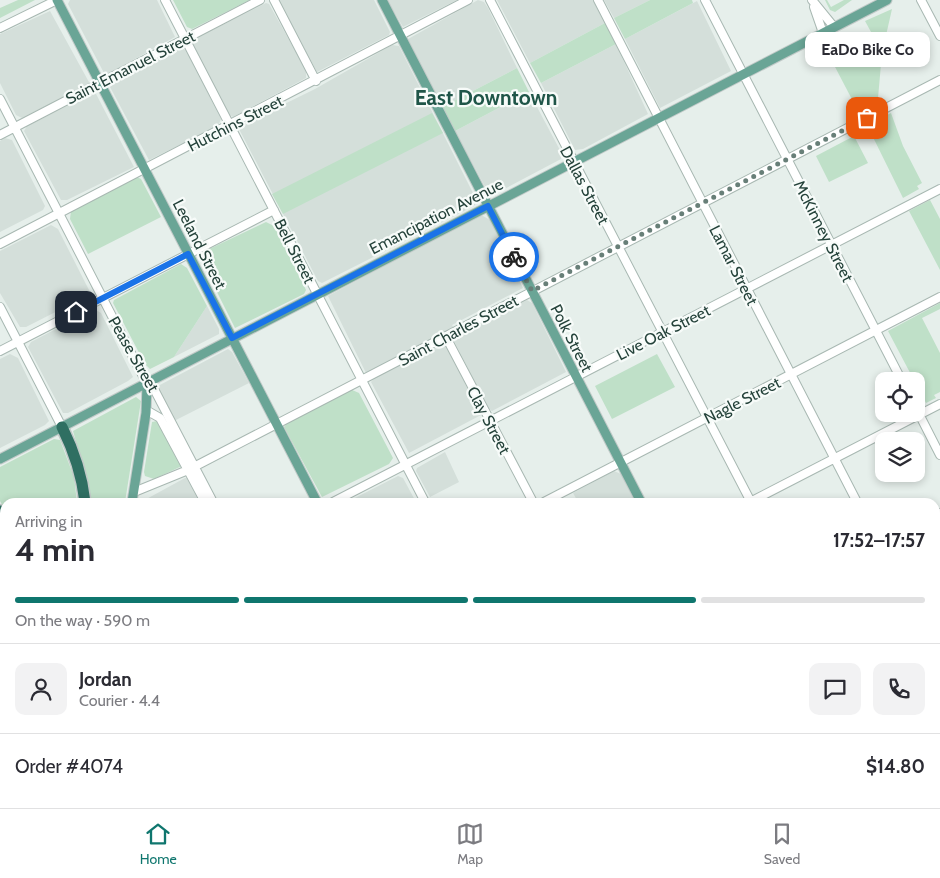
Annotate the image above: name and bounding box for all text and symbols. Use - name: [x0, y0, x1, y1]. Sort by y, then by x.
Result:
- street label: Saint Emanuel Street: [62, 26, 199, 108]
- callout: EaDo Bike Co: [804, 33, 930, 68]
- text: EaDo Bike Co: [821, 40, 914, 59]
- district label: East Downtown: [415, 85, 557, 110]
- street label: Hutchins Street: [184, 91, 287, 156]
- pin: [846, 97, 888, 139]
- icon: bag: [853, 104, 881, 132]
- street label: Dallas Street: [556, 143, 613, 228]
- street label: Emancipation Avenue: [366, 175, 506, 258]
- street label: McKinney Street: [790, 177, 858, 286]
- street label: Leeland Street: [169, 196, 231, 293]
- street label: Bell Street: [270, 216, 319, 287]
- street label: Lamar Street: [705, 222, 762, 309]
- courier: [489, 232, 539, 282]
- icon: bike: [500, 243, 528, 271]
- pin: [55, 291, 97, 333]
- street label: Saint Charles Street: [395, 291, 522, 370]
- icon: home: [62, 298, 90, 326]
- street label: Live Oak Street: [613, 300, 714, 364]
- street label: Polk Street: [546, 301, 597, 376]
- street label: Pease Street: [104, 313, 163, 396]
- map controls: [875, 372, 925, 482]
- button: locate: [875, 372, 925, 422]
- street label: Nagle Street: [701, 373, 784, 428]
- street label: Clay Street: [463, 383, 515, 458]
- button: layers: [875, 432, 925, 482]
- text: Arriving in: [15, 512, 82, 531]
- text: 17:52–17:57: [833, 529, 925, 552]
- text: 4 min: [15, 530, 95, 569]
- text: On the way · 590 m: [15, 611, 150, 630]
- button: person: [15, 663, 67, 715]
- button: chat: [809, 663, 861, 715]
- button: phone: [873, 663, 925, 715]
- text: Jordan: [79, 668, 132, 691]
- text: Courier · 4.4: [79, 691, 160, 710]
- text: Order #4074: [15, 755, 123, 778]
- text: $14.80: [866, 755, 925, 778]
- tab: Home: [140, 820, 177, 868]
- tab: Map: [456, 820, 484, 868]
- tab: Saved: [764, 820, 800, 868]

